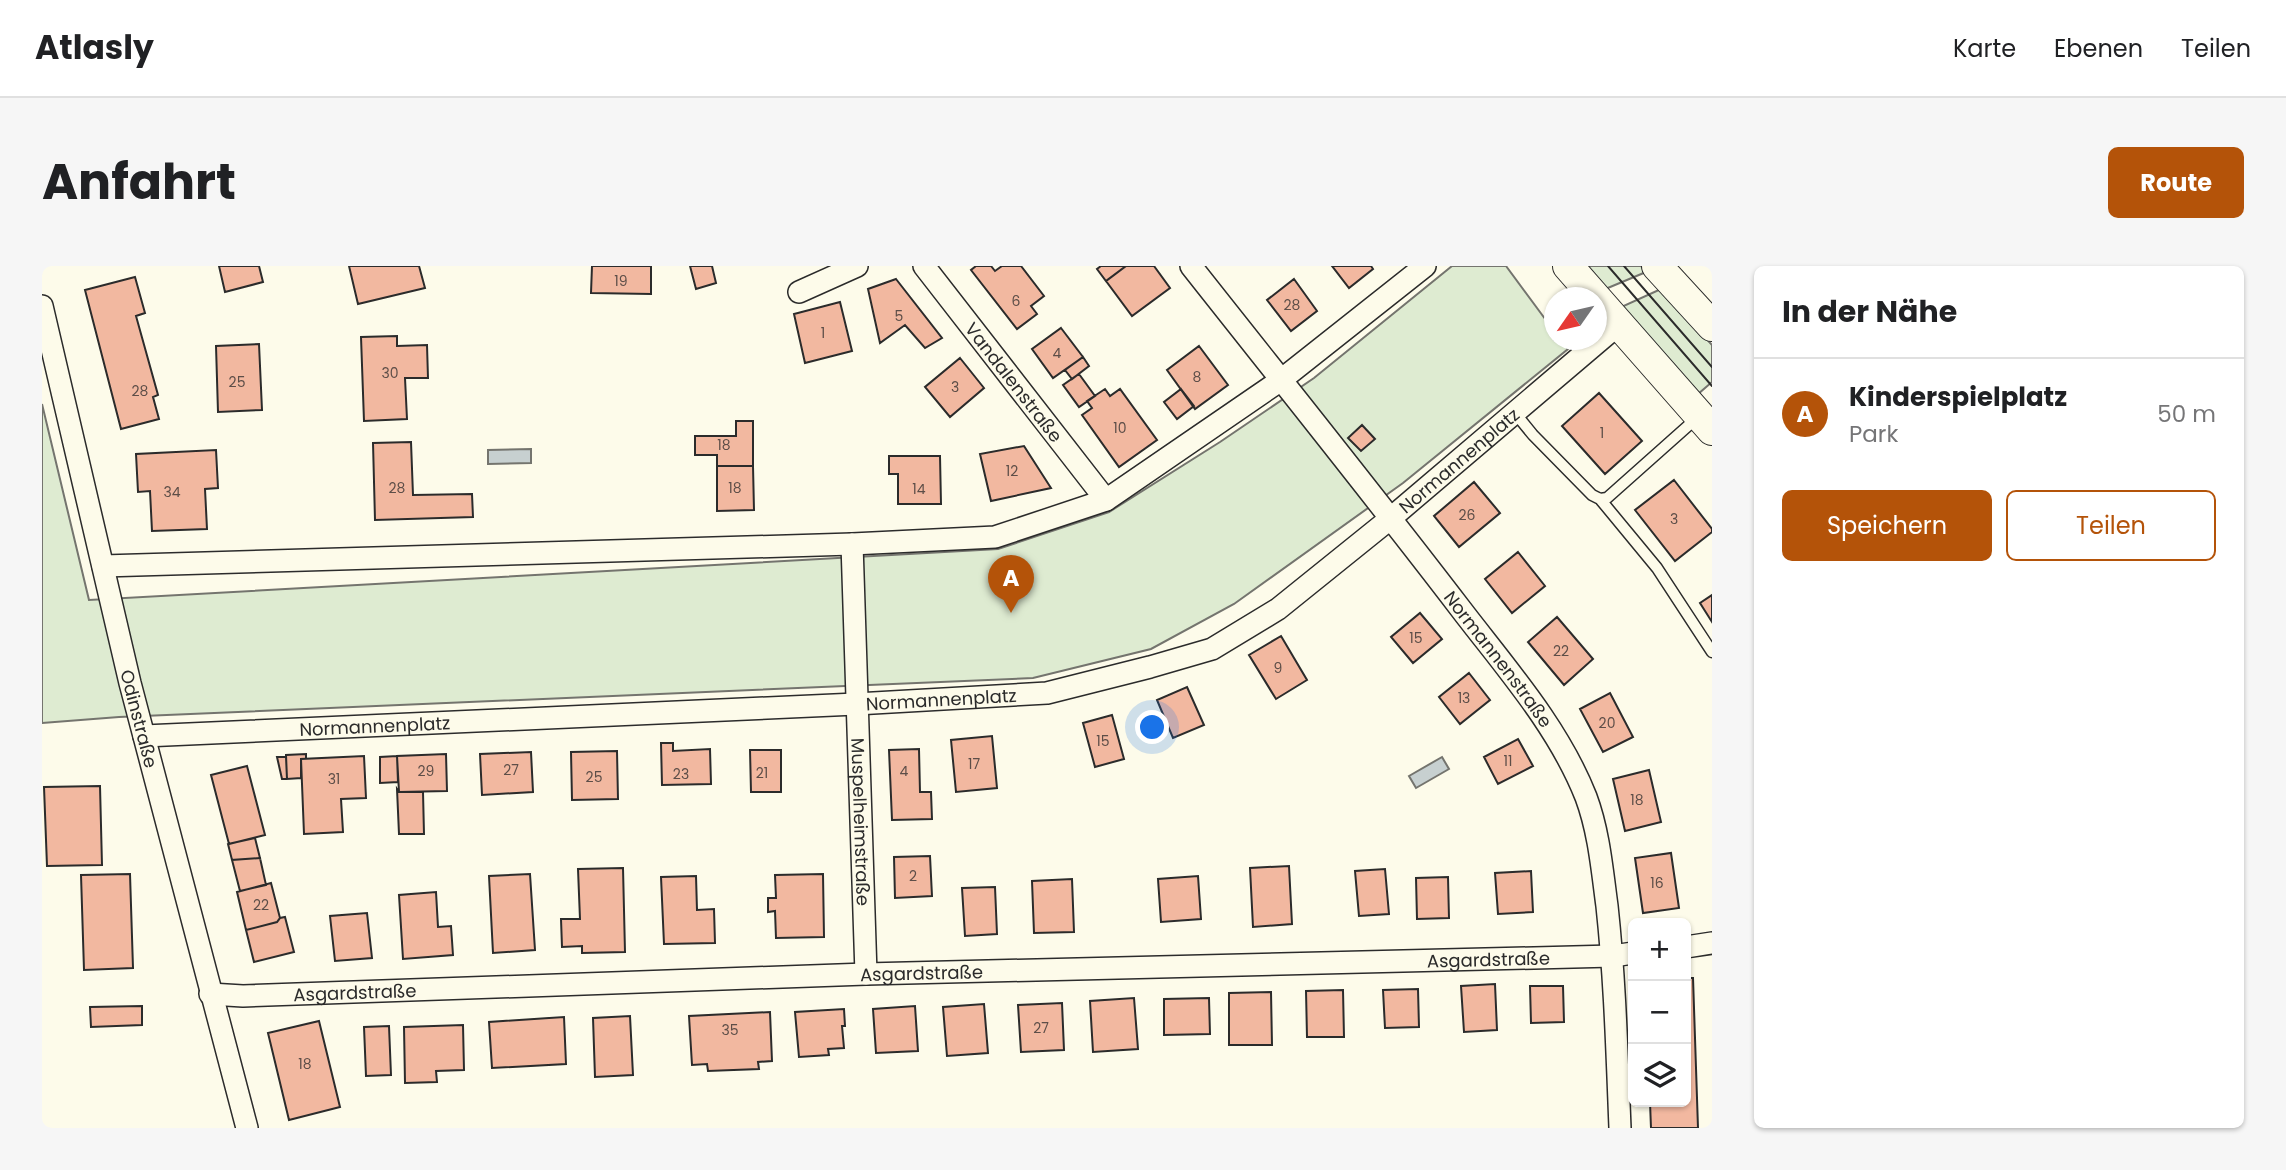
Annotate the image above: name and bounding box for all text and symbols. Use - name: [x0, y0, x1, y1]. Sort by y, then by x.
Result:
- text: Atlasly: [35, 24, 154, 71]
- text: Karte: [1953, 32, 2016, 65]
- text: Ebenen: [2054, 32, 2143, 65]
- text: Teilen: [2181, 32, 2251, 65]
- button: Route: [2108, 147, 2244, 218]
- text: Anfahrt: [42, 148, 236, 216]
- house number: 19: [614, 271, 628, 291]
- north arrow: [1544, 287, 1607, 350]
- text: In der Nähe: [1782, 290, 1957, 333]
- house number: 6: [1012, 291, 1021, 311]
- house number: 28: [1284, 295, 1301, 315]
- house number: 5: [895, 306, 903, 326]
- street label: Vandalenstraße: [960, 317, 1069, 447]
- house number: 1: [821, 323, 825, 343]
- house number: 4: [1053, 343, 1062, 363]
- house number: 30: [381, 363, 399, 383]
- house number: 8: [1193, 367, 1202, 387]
- house number: 25: [229, 372, 245, 392]
- house number: 3: [951, 377, 959, 397]
- text: Kinderspielplatz: [1849, 379, 2067, 415]
- house number: 28: [132, 381, 149, 401]
- text: A: [1797, 398, 1813, 430]
- text: 50 m: [2157, 398, 2216, 430]
- street label: Normannenplatz: [1393, 402, 1524, 519]
- house number: 10: [1113, 418, 1127, 438]
- text: Park: [1849, 418, 1898, 450]
- house number: 1: [1600, 423, 1604, 443]
- house number: 18: [717, 435, 731, 455]
- house number: 12: [1006, 461, 1018, 481]
- house number: 28: [389, 478, 406, 498]
- house number: 18: [728, 478, 742, 498]
- house number: 14: [912, 479, 926, 499]
- house number: 34: [163, 482, 181, 502]
- button: Speichern: [1782, 490, 1992, 561]
- button: Teilen: [2006, 490, 2216, 561]
- house number: 26: [1459, 505, 1476, 525]
- house number: 3: [1670, 509, 1678, 529]
- pin: A: [988, 555, 1034, 613]
- street label: Normannenstraße: [1439, 585, 1559, 732]
- house number: 15: [1409, 628, 1423, 648]
- house number: 22: [1553, 641, 1569, 661]
- house number: 9: [1274, 658, 1282, 678]
- street label: Odinstraße: [115, 667, 164, 770]
- street label: Normannenplatz: [865, 682, 1017, 716]
- house number: 13: [1458, 688, 1470, 708]
- street label: Normannenplatz: [299, 710, 451, 742]
- your location: [1135, 710, 1169, 744]
- house number: 20: [1599, 713, 1615, 733]
- house number: 15: [1096, 731, 1110, 751]
- street label: Muspelheimstraße: [846, 737, 876, 906]
- house number: 11: [1504, 751, 1512, 771]
- house number: 17: [968, 754, 980, 774]
- house number: 27: [503, 760, 519, 780]
- house number: 29: [418, 761, 434, 781]
- house number: 4: [900, 761, 909, 781]
- house number: 21: [756, 763, 768, 783]
- house number: 23: [673, 764, 689, 784]
- house number: 25: [586, 767, 602, 787]
- house number: 31: [328, 769, 340, 789]
- house number: 18: [1630, 790, 1644, 810]
- house number: 2: [909, 866, 917, 886]
- house number: 16: [1650, 873, 1664, 893]
- house number: 22: [253, 895, 269, 915]
- map controls: [1628, 918, 1691, 1107]
- button: +: [1628, 918, 1691, 981]
- street label: Asgardstraße: [1427, 945, 1550, 973]
- street label: Asgardstraße: [860, 959, 983, 987]
- street label: Asgardstraße: [293, 977, 417, 1007]
- button: −: [1628, 981, 1691, 1044]
- house number: 27: [1033, 1018, 1049, 1038]
- house number: 35: [721, 1020, 739, 1040]
- button: layers: [1628, 1044, 1691, 1107]
- house number: 18: [298, 1054, 312, 1074]

